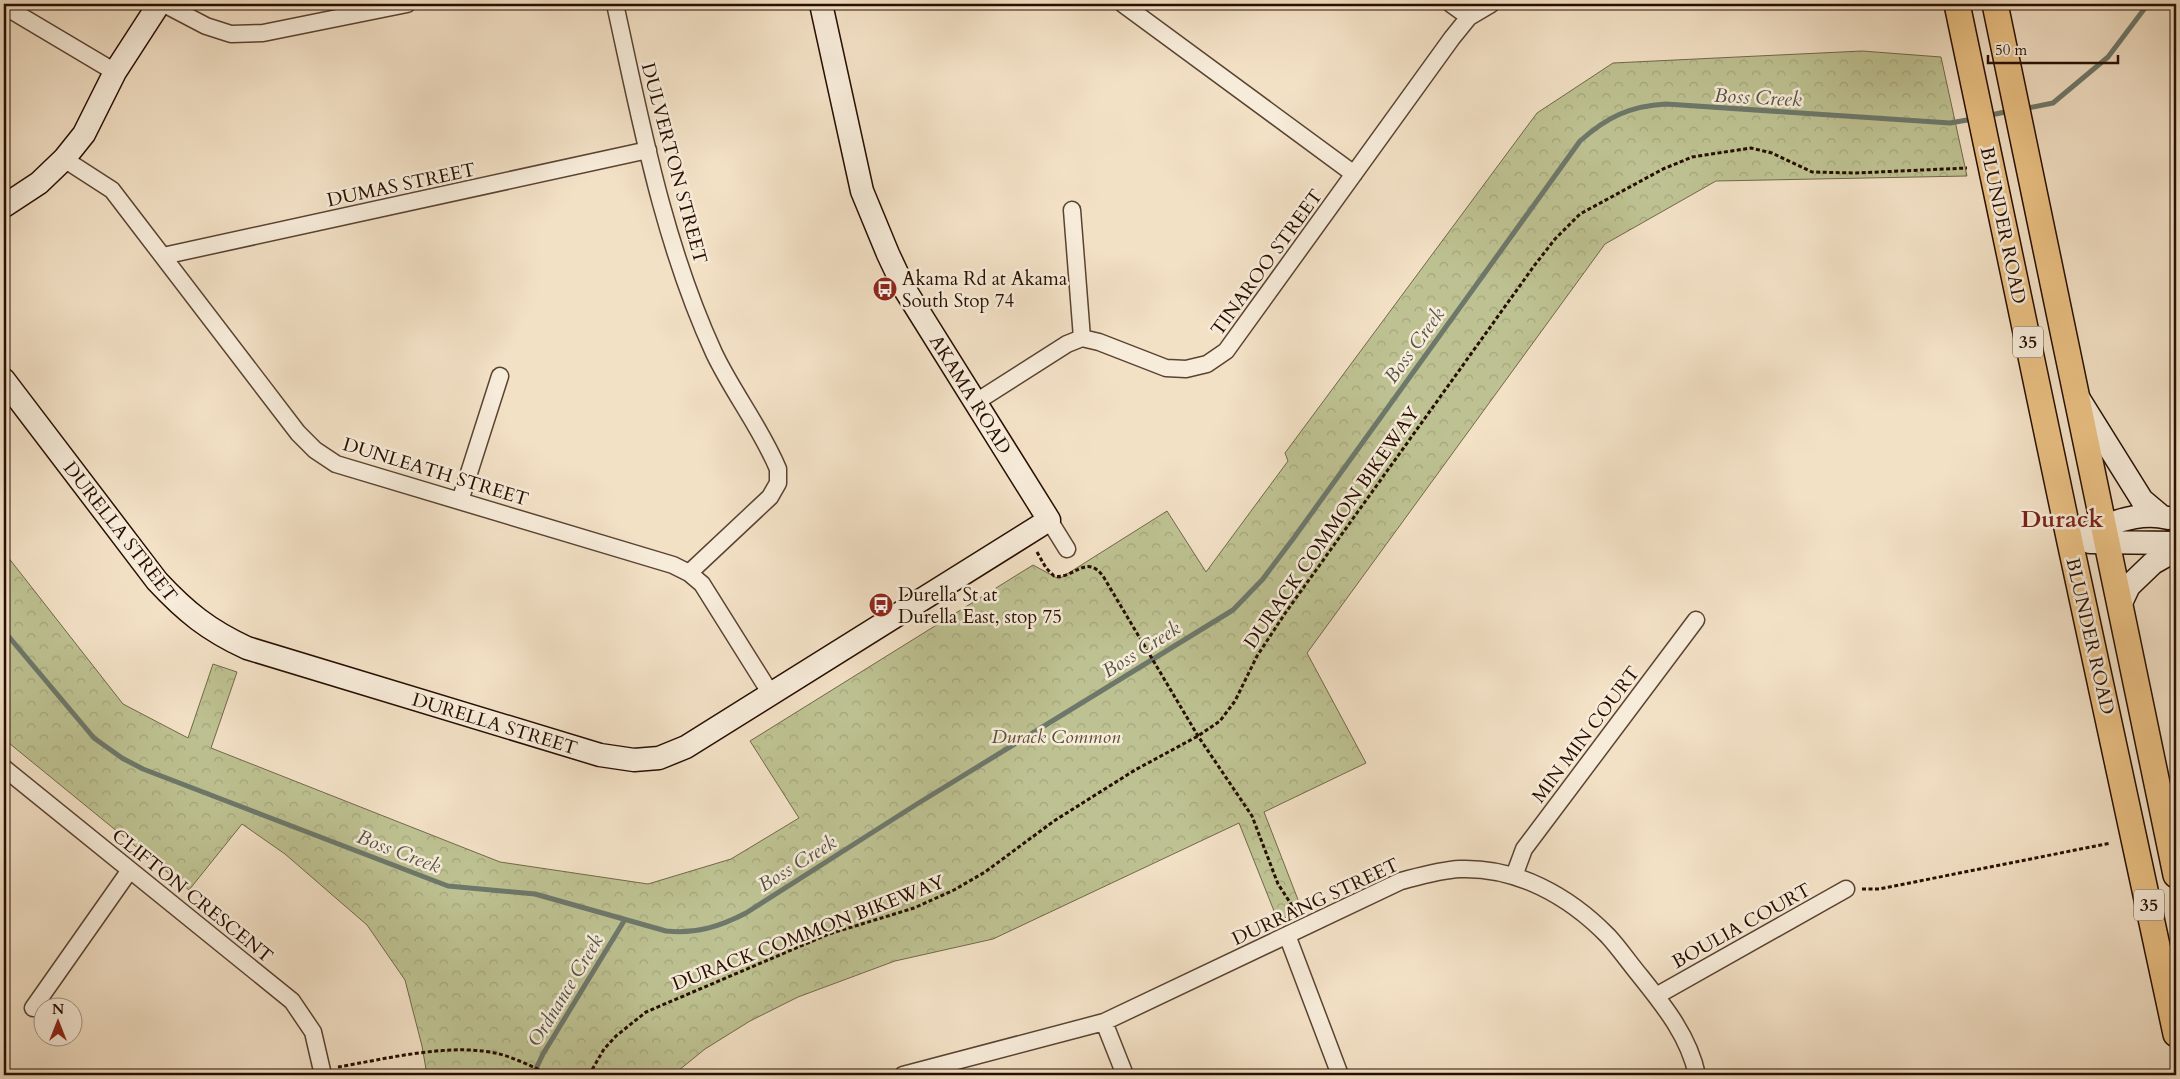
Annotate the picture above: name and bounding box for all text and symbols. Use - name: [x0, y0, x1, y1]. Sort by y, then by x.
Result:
- scale bar: [1988, 32, 2118, 64]
- text: 50 m: [1995, 40, 2027, 60]
- street label: DULVERTON STREET: [635, 60, 713, 267]
- water label: Boss Creek: [1713, 82, 1803, 113]
- street label: BLUNDER ROAD: [1974, 144, 2032, 306]
- street label: DUMAS STREET: [325, 157, 478, 213]
- street label: TINAROO STREET: [1205, 184, 1329, 341]
- place label: Akama Rd at Akama South Stop 74: [902, 266, 1067, 314]
- bus stop icon: Akama Rd at Akama South Stop 74: [872, 276, 898, 302]
- water label: Boss Creek: [1378, 302, 1451, 389]
- road number: 35: [2013, 327, 2043, 358]
- street label: AKAMA ROAD: [923, 330, 1017, 459]
- street label: DURACK COMMON BIKEWAY: [1238, 401, 1426, 654]
- street label: DUNLEATH STREET: [340, 431, 532, 513]
- street label: DURELLA STREET: [57, 456, 183, 607]
- district label: Durack: [2021, 503, 2103, 536]
- street label: BLUNDER ROAD: [2059, 555, 2121, 717]
- place label: Durella St at Durella East, stop 75: [898, 582, 1062, 630]
- bus stop icon: Durella St at Durella East, stop 75: [868, 592, 894, 618]
- water label: Boss Creek: [1097, 615, 1186, 684]
- street label: MIN MIN COURT: [1526, 661, 1646, 808]
- street label: DURELLA STREET: [409, 686, 581, 761]
- park label: Durack Common: [992, 724, 1121, 750]
- street label: CLIFTON CRESCENT: [106, 823, 278, 969]
- water label: Boss Creek: [353, 823, 445, 880]
- water label: Boss Creek: [753, 829, 842, 898]
- street label: DURRANG STREET: [1228, 852, 1403, 952]
- street label: DURACK COMMON BIKEWAY: [668, 869, 949, 997]
- street label: BOULIA COURT: [1667, 877, 1816, 975]
- road number: 35: [2134, 890, 2164, 920]
- water label: Ordnance Creek: [521, 929, 610, 1052]
- north arrow: [32, 996, 82, 1046]
- text: N: [52, 1000, 64, 1019]

